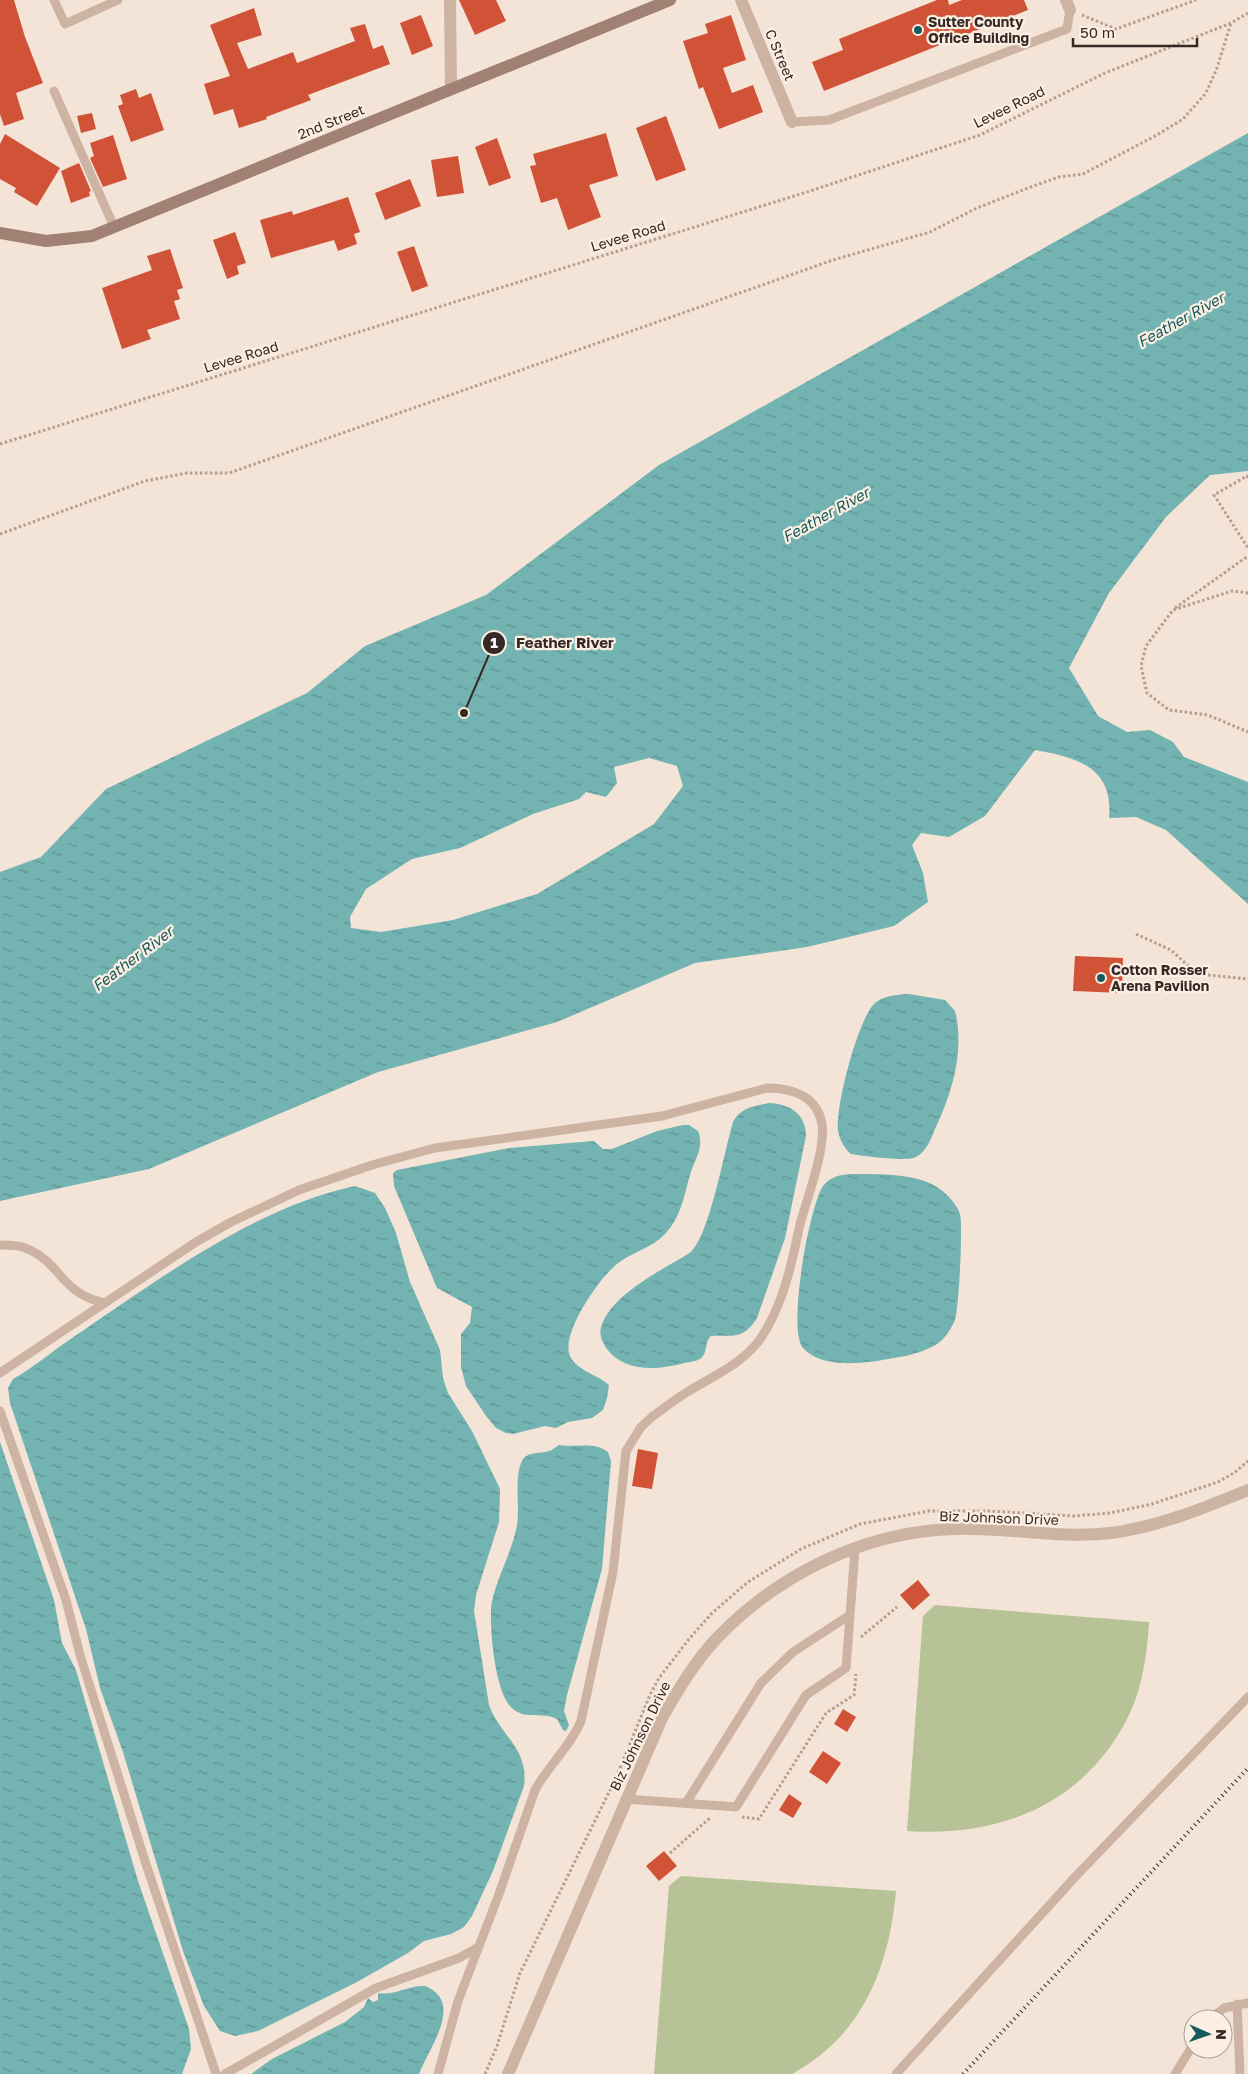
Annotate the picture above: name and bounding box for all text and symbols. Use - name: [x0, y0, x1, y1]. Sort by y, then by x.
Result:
- place label: Sutter County Office Building: [928, 13, 1029, 46]
- scale bar: [1073, 15, 1197, 47]
- text: 50 m: [1080, 23, 1115, 41]
- marker: Sutter County Office Building: [912, 24, 924, 36]
- street label: C Street: [762, 26, 799, 83]
- street label: Levee Road: [970, 82, 1047, 131]
- street label: 2nd Street: [295, 100, 367, 143]
- street label: Levee Road: [588, 216, 667, 255]
- water label: Feather River: [1134, 287, 1229, 350]
- street label: Levee Road: [201, 337, 280, 376]
- water label: Feather River: [779, 482, 874, 545]
- callout: Feather River: [481, 628, 624, 658]
- text: 1: [490, 633, 498, 651]
- text: Feather River: [516, 633, 614, 651]
- water label: Feather River: [89, 921, 178, 994]
- place label: Cotton Rosser Arena Pavilion: [1111, 961, 1209, 994]
- marker: Cotton Rosser Arena Pavilion: [1095, 972, 1107, 984]
- street label: Biz Johnson Drive: [939, 1507, 1059, 1528]
- street label: Biz Johnson Drive: [606, 1678, 673, 1793]
- north arrow: [1183, 2009, 1233, 2059]
- text: N: [1213, 2029, 1230, 2040]

